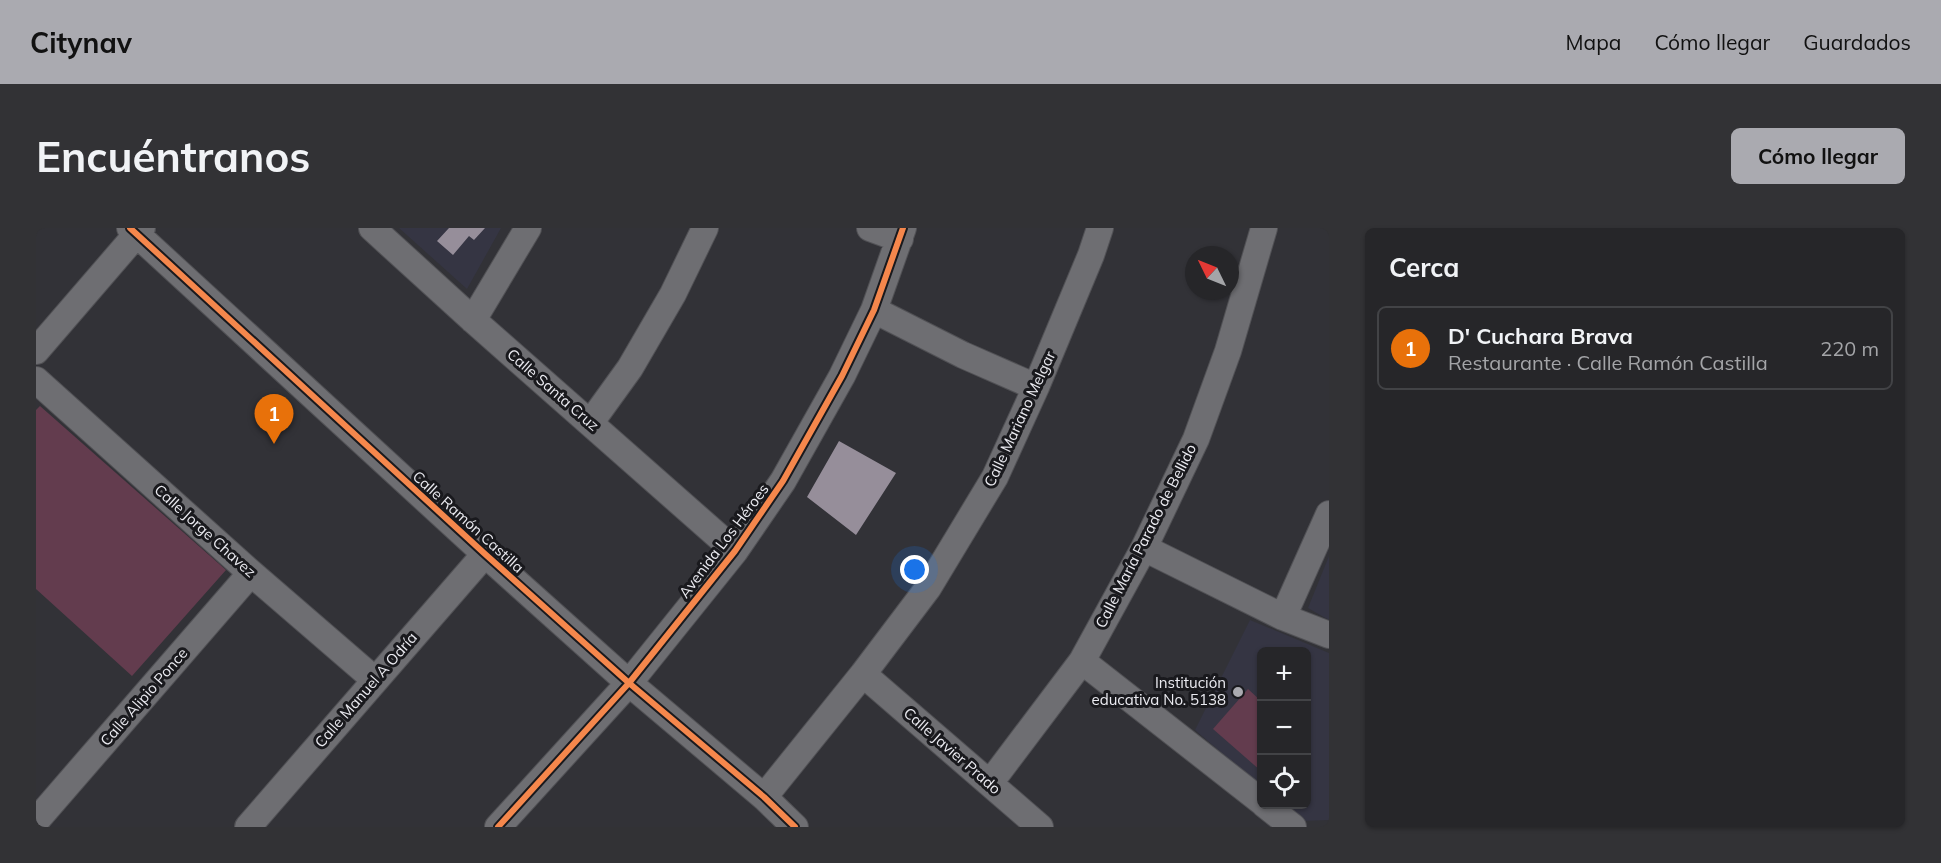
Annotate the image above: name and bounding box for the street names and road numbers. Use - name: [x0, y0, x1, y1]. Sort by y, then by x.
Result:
- street label: Calle Santa Cruz: [503, 345, 603, 435]
- street label: Calle Mariano Melgar: [980, 347, 1060, 490]
- street label: Calle María Parado de Bellido: [1091, 441, 1200, 631]
- street label: Calle Ramón Castilla: [409, 467, 528, 577]
- street label: Calle Jorge Chavez: [151, 480, 260, 581]
- street label: Avenida Los Héroes: [674, 480, 773, 602]
- street label: Calle Manuel A Odría: [310, 628, 421, 751]
- street label: Calle Alipio Ponce: [96, 644, 191, 750]
- street label: Calle Javier Prado: [900, 703, 1005, 798]

